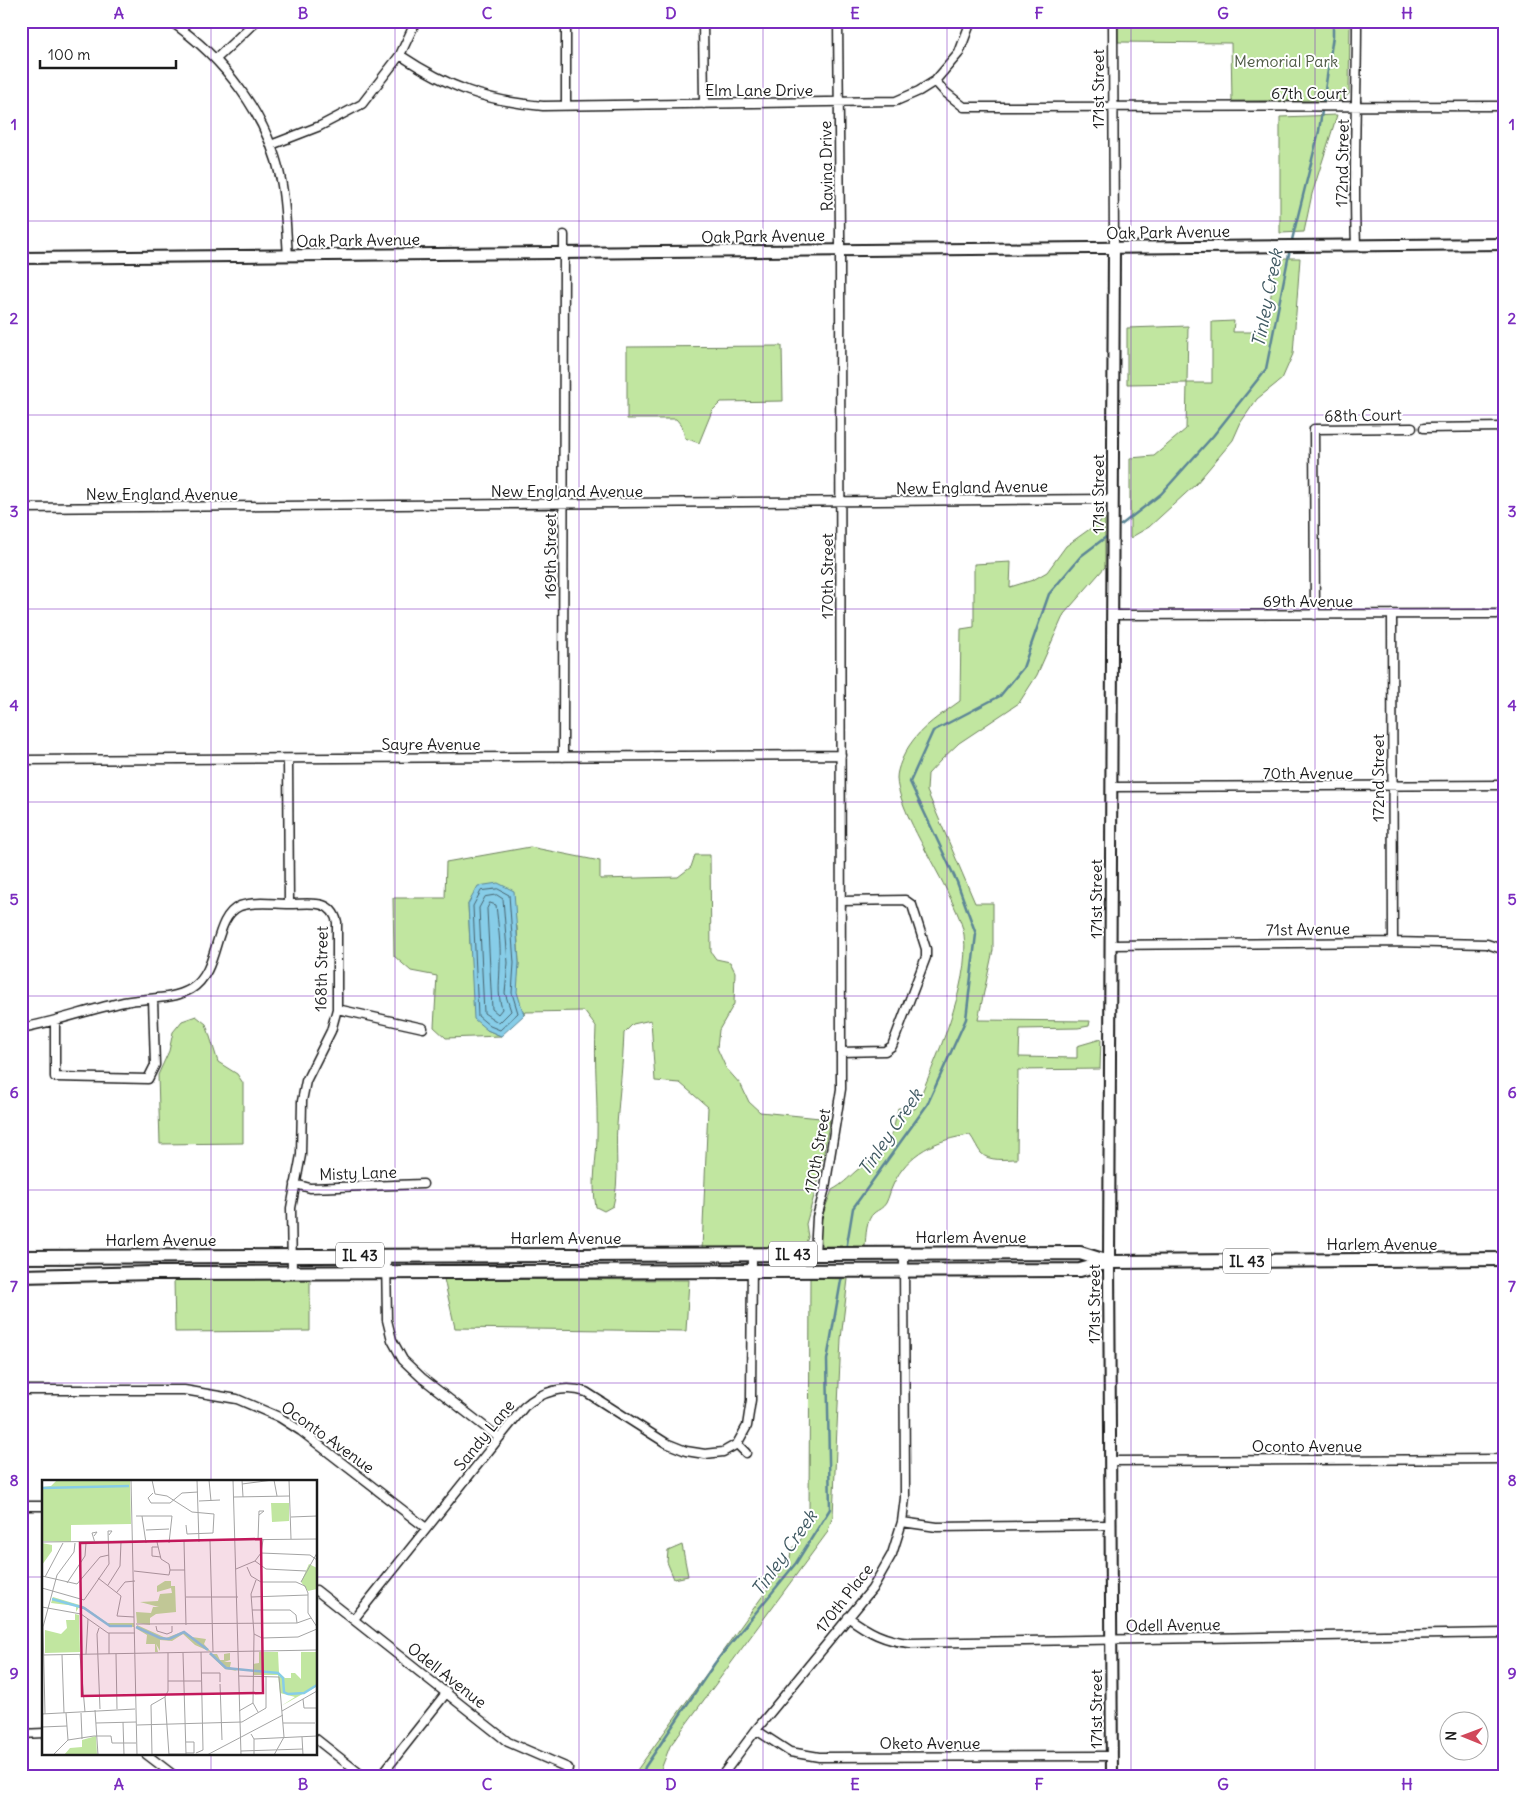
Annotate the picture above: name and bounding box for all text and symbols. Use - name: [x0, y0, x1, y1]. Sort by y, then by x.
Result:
- text: A: [114, 3, 124, 23]
- text: B: [298, 3, 309, 23]
- text: C: [482, 3, 493, 23]
- text: D: [665, 3, 677, 23]
- text: E: [850, 3, 860, 23]
- text: F: [1034, 3, 1044, 23]
- text: G: [1217, 3, 1229, 23]
- text: H: [1401, 3, 1413, 23]
- scale bar: [40, 38, 176, 70]
- text: 100 m: [48, 45, 90, 64]
- street label: 171st Street: [1088, 49, 1108, 129]
- park label: Memorial Park: [1234, 51, 1338, 71]
- street label: Elm Lane Drive: [705, 80, 813, 100]
- street label: 67th Court: [1271, 83, 1348, 103]
- text: 1: [11, 114, 17, 134]
- text: 1: [1509, 114, 1515, 134]
- street label: 172nd Street: [1331, 118, 1353, 207]
- street label: Ravina Drive: [815, 121, 837, 211]
- street label: Oak Park Avenue: [1106, 221, 1230, 243]
- street label: Oak Park Avenue: [701, 225, 825, 247]
- street label: Oak Park Avenue: [296, 229, 420, 251]
- water label: Tinley Creek: [1246, 245, 1288, 349]
- text: 2: [10, 308, 19, 328]
- text: 2: [1508, 308, 1517, 328]
- street label: 68th Court: [1324, 404, 1403, 426]
- street label: 171st Street: [1088, 454, 1108, 534]
- street label: New England Avenue: [896, 476, 1048, 498]
- street label: New England Avenue: [491, 481, 643, 501]
- street label: New England Avenue: [86, 484, 238, 504]
- text: 3: [9, 501, 19, 521]
- text: 3: [1507, 501, 1517, 521]
- street label: 169th Street: [540, 512, 560, 599]
- street label: 170th Street: [817, 532, 837, 619]
- street label: 69th Avenue: [1263, 591, 1353, 611]
- text: 4: [9, 695, 19, 715]
- text: 4: [1507, 695, 1517, 715]
- street label: 172nd Street: [1368, 733, 1388, 822]
- street label: Sayre Avenue: [381, 734, 481, 754]
- street label: 70th Avenue: [1263, 763, 1353, 783]
- street label: 171st Street: [1086, 859, 1106, 939]
- text: 5: [9, 889, 19, 909]
- text: 5: [1507, 889, 1517, 909]
- street label: 71st Avenue: [1266, 918, 1350, 940]
- street label: 168th Street: [310, 925, 332, 1012]
- text: 6: [9, 1082, 19, 1102]
- text: 6: [1507, 1082, 1517, 1102]
- water label: Tinley Creek: [853, 1083, 928, 1180]
- street label: 170th Street: [800, 1106, 834, 1195]
- street label: Misty Lane: [319, 1162, 397, 1184]
- street label: Harlem Avenue: [916, 1227, 1026, 1247]
- street label: Harlem Avenue: [511, 1228, 621, 1248]
- street label: Harlem Avenue: [106, 1230, 216, 1250]
- street label: Harlem Avenue: [1327, 1234, 1437, 1254]
- road number: IL 43: [336, 1242, 384, 1268]
- road number: IL 43: [769, 1242, 817, 1266]
- road number: IL 43: [1223, 1248, 1271, 1274]
- street label: 171st Street: [1084, 1264, 1104, 1344]
- text: 7: [10, 1276, 18, 1296]
- text: 7: [1508, 1276, 1516, 1296]
- street label: Oconto Avenue: [277, 1396, 379, 1478]
- street label: Sandy Lane: [449, 1396, 519, 1474]
- street label: Oconto Avenue: [1252, 1436, 1362, 1456]
- text: 8: [9, 1470, 19, 1490]
- text: 8: [1507, 1470, 1517, 1490]
- inset map: [42, 1480, 318, 1756]
- water label: Tinley Creek: [746, 1504, 823, 1600]
- street label: 170th Place: [811, 1560, 877, 1636]
- street label: Odell Avenue: [1125, 1614, 1221, 1636]
- street label: Odell Avenue: [403, 1638, 491, 1712]
- text: 9: [9, 1663, 19, 1683]
- text: 9: [1507, 1663, 1517, 1683]
- street label: 171st Street: [1086, 1669, 1106, 1749]
- north arrow: [1438, 1710, 1488, 1760]
- text: N: [1442, 1731, 1460, 1741]
- street label: Oketo Avenue: [880, 1733, 980, 1753]
- text: A: [114, 1774, 124, 1794]
- text: B: [298, 1774, 309, 1794]
- text: C: [482, 1774, 493, 1794]
- text: D: [665, 1774, 677, 1794]
- text: E: [850, 1774, 860, 1794]
- text: F: [1034, 1774, 1044, 1794]
- text: G: [1217, 1774, 1229, 1794]
- text: H: [1401, 1774, 1413, 1794]

